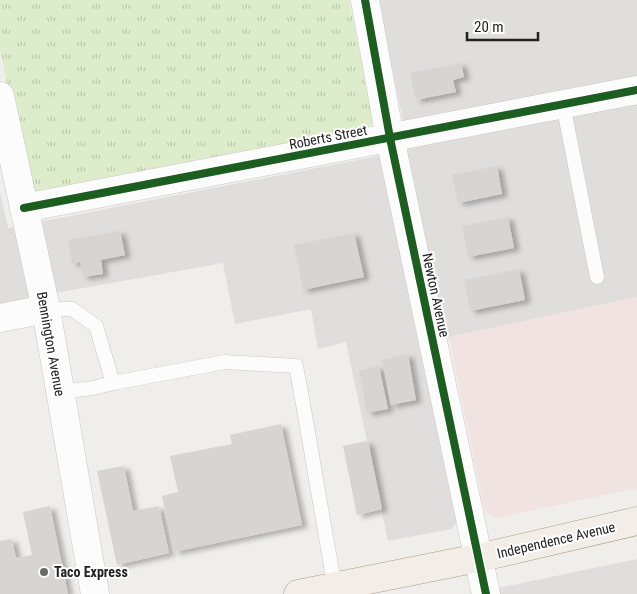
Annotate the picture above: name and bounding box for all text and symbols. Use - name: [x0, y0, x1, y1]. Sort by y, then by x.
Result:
- scale bar: [467, 10, 538, 42]
- text: 20 m: [474, 18, 504, 36]
- street label: Roberts Street: [288, 122, 368, 152]
- street label: Newton Avenue: [419, 251, 453, 339]
- street label: Bennington Avenue: [34, 290, 68, 398]
- street label: Independence Avenue: [495, 519, 617, 561]
- place label: Taco Express: [54, 564, 128, 580]
- marker: Taco Express: [38, 566, 50, 578]

